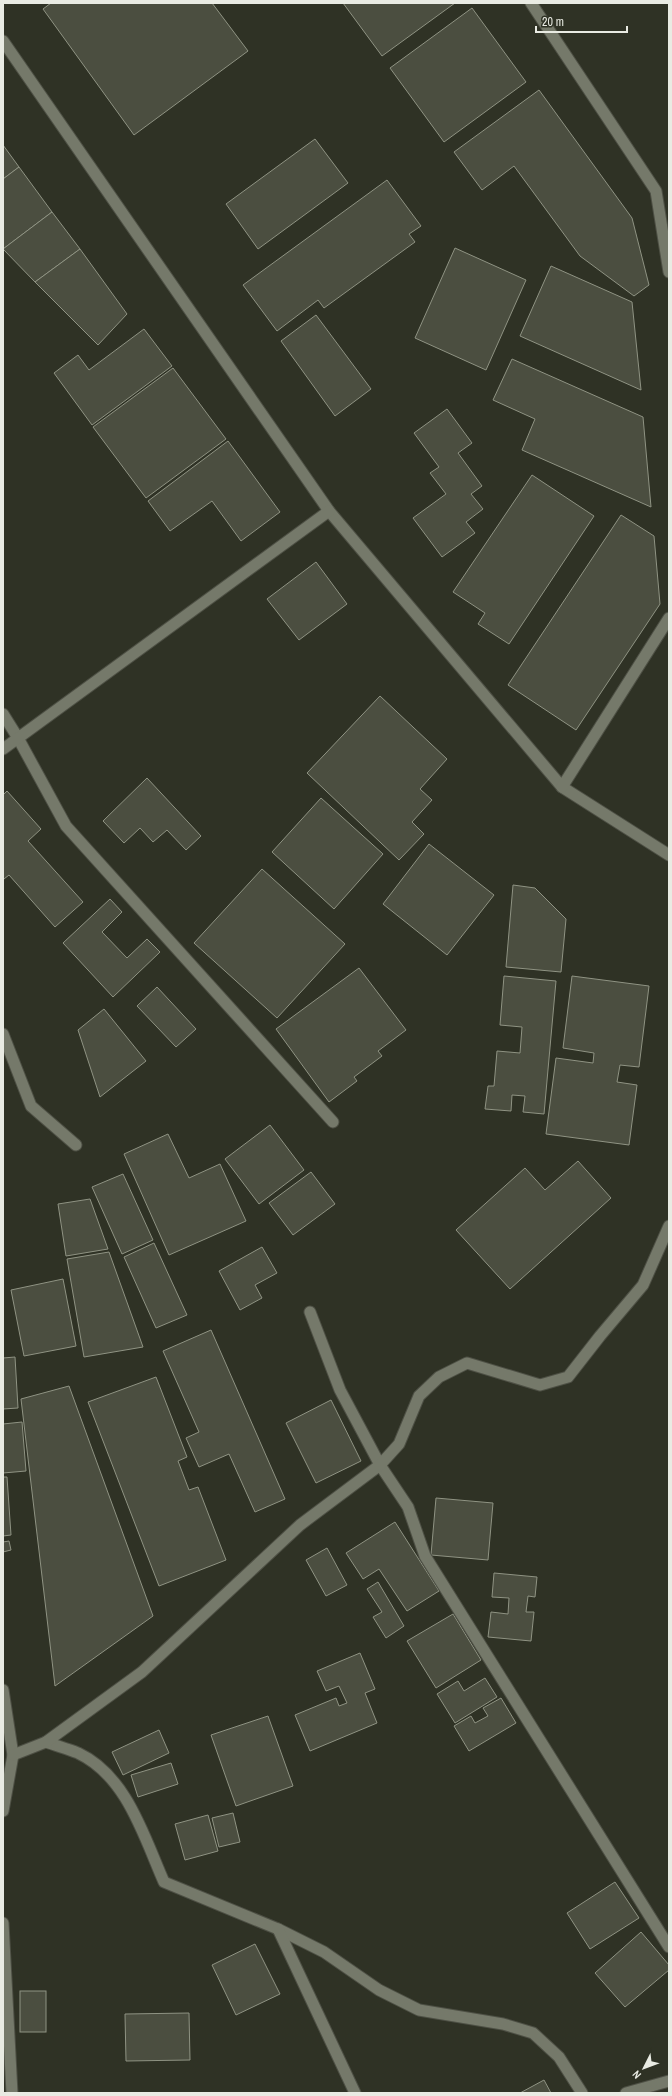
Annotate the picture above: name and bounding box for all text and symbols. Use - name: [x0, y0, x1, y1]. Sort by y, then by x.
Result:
- scale bar: [536, 8, 627, 34]
- text: 20 m: [542, 14, 564, 30]
- north arrow: [624, 2048, 664, 2088]
- text: N: [629, 2068, 644, 2082]

